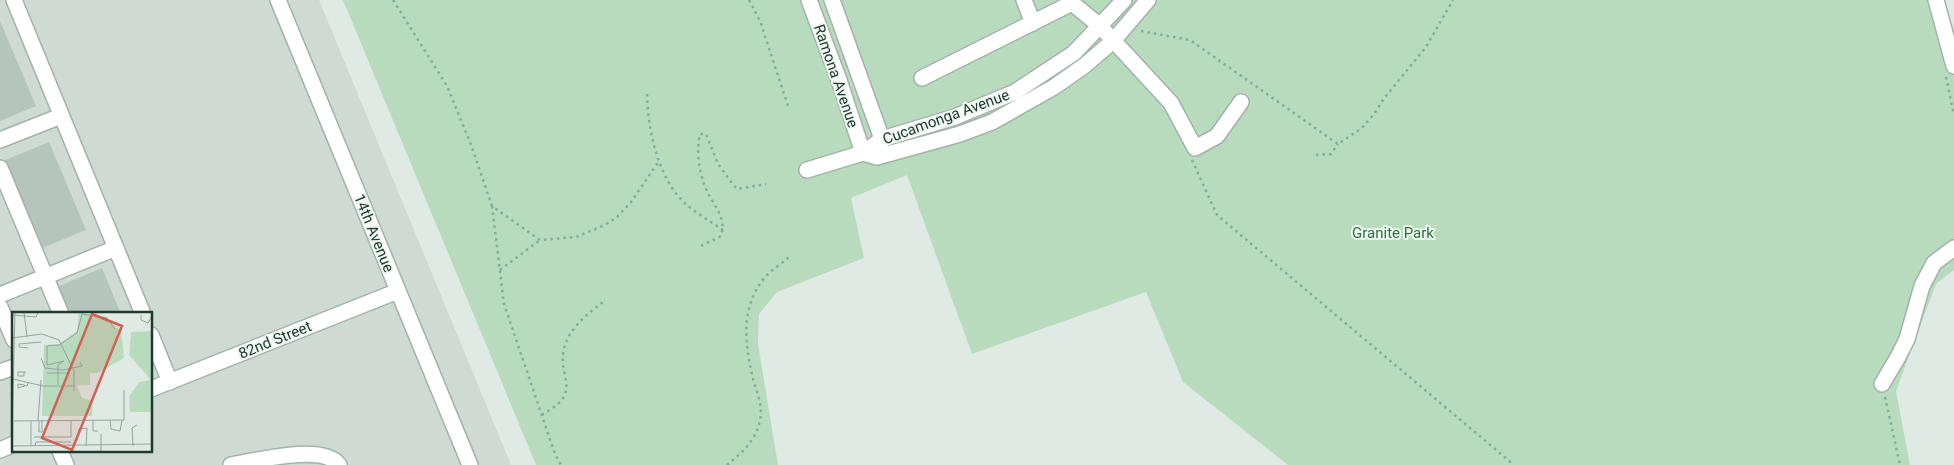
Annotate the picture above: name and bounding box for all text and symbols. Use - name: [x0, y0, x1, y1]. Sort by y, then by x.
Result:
- street label: Ramona Avenue: [810, 22, 862, 130]
- street label: Cucamonga Avenue: [880, 86, 1012, 148]
- street label: 14th Avenue: [350, 191, 398, 275]
- park label: Granite Park: [1352, 224, 1434, 242]
- inset map: [12, 312, 152, 452]
- street label: 82nd Street: [236, 317, 314, 363]

